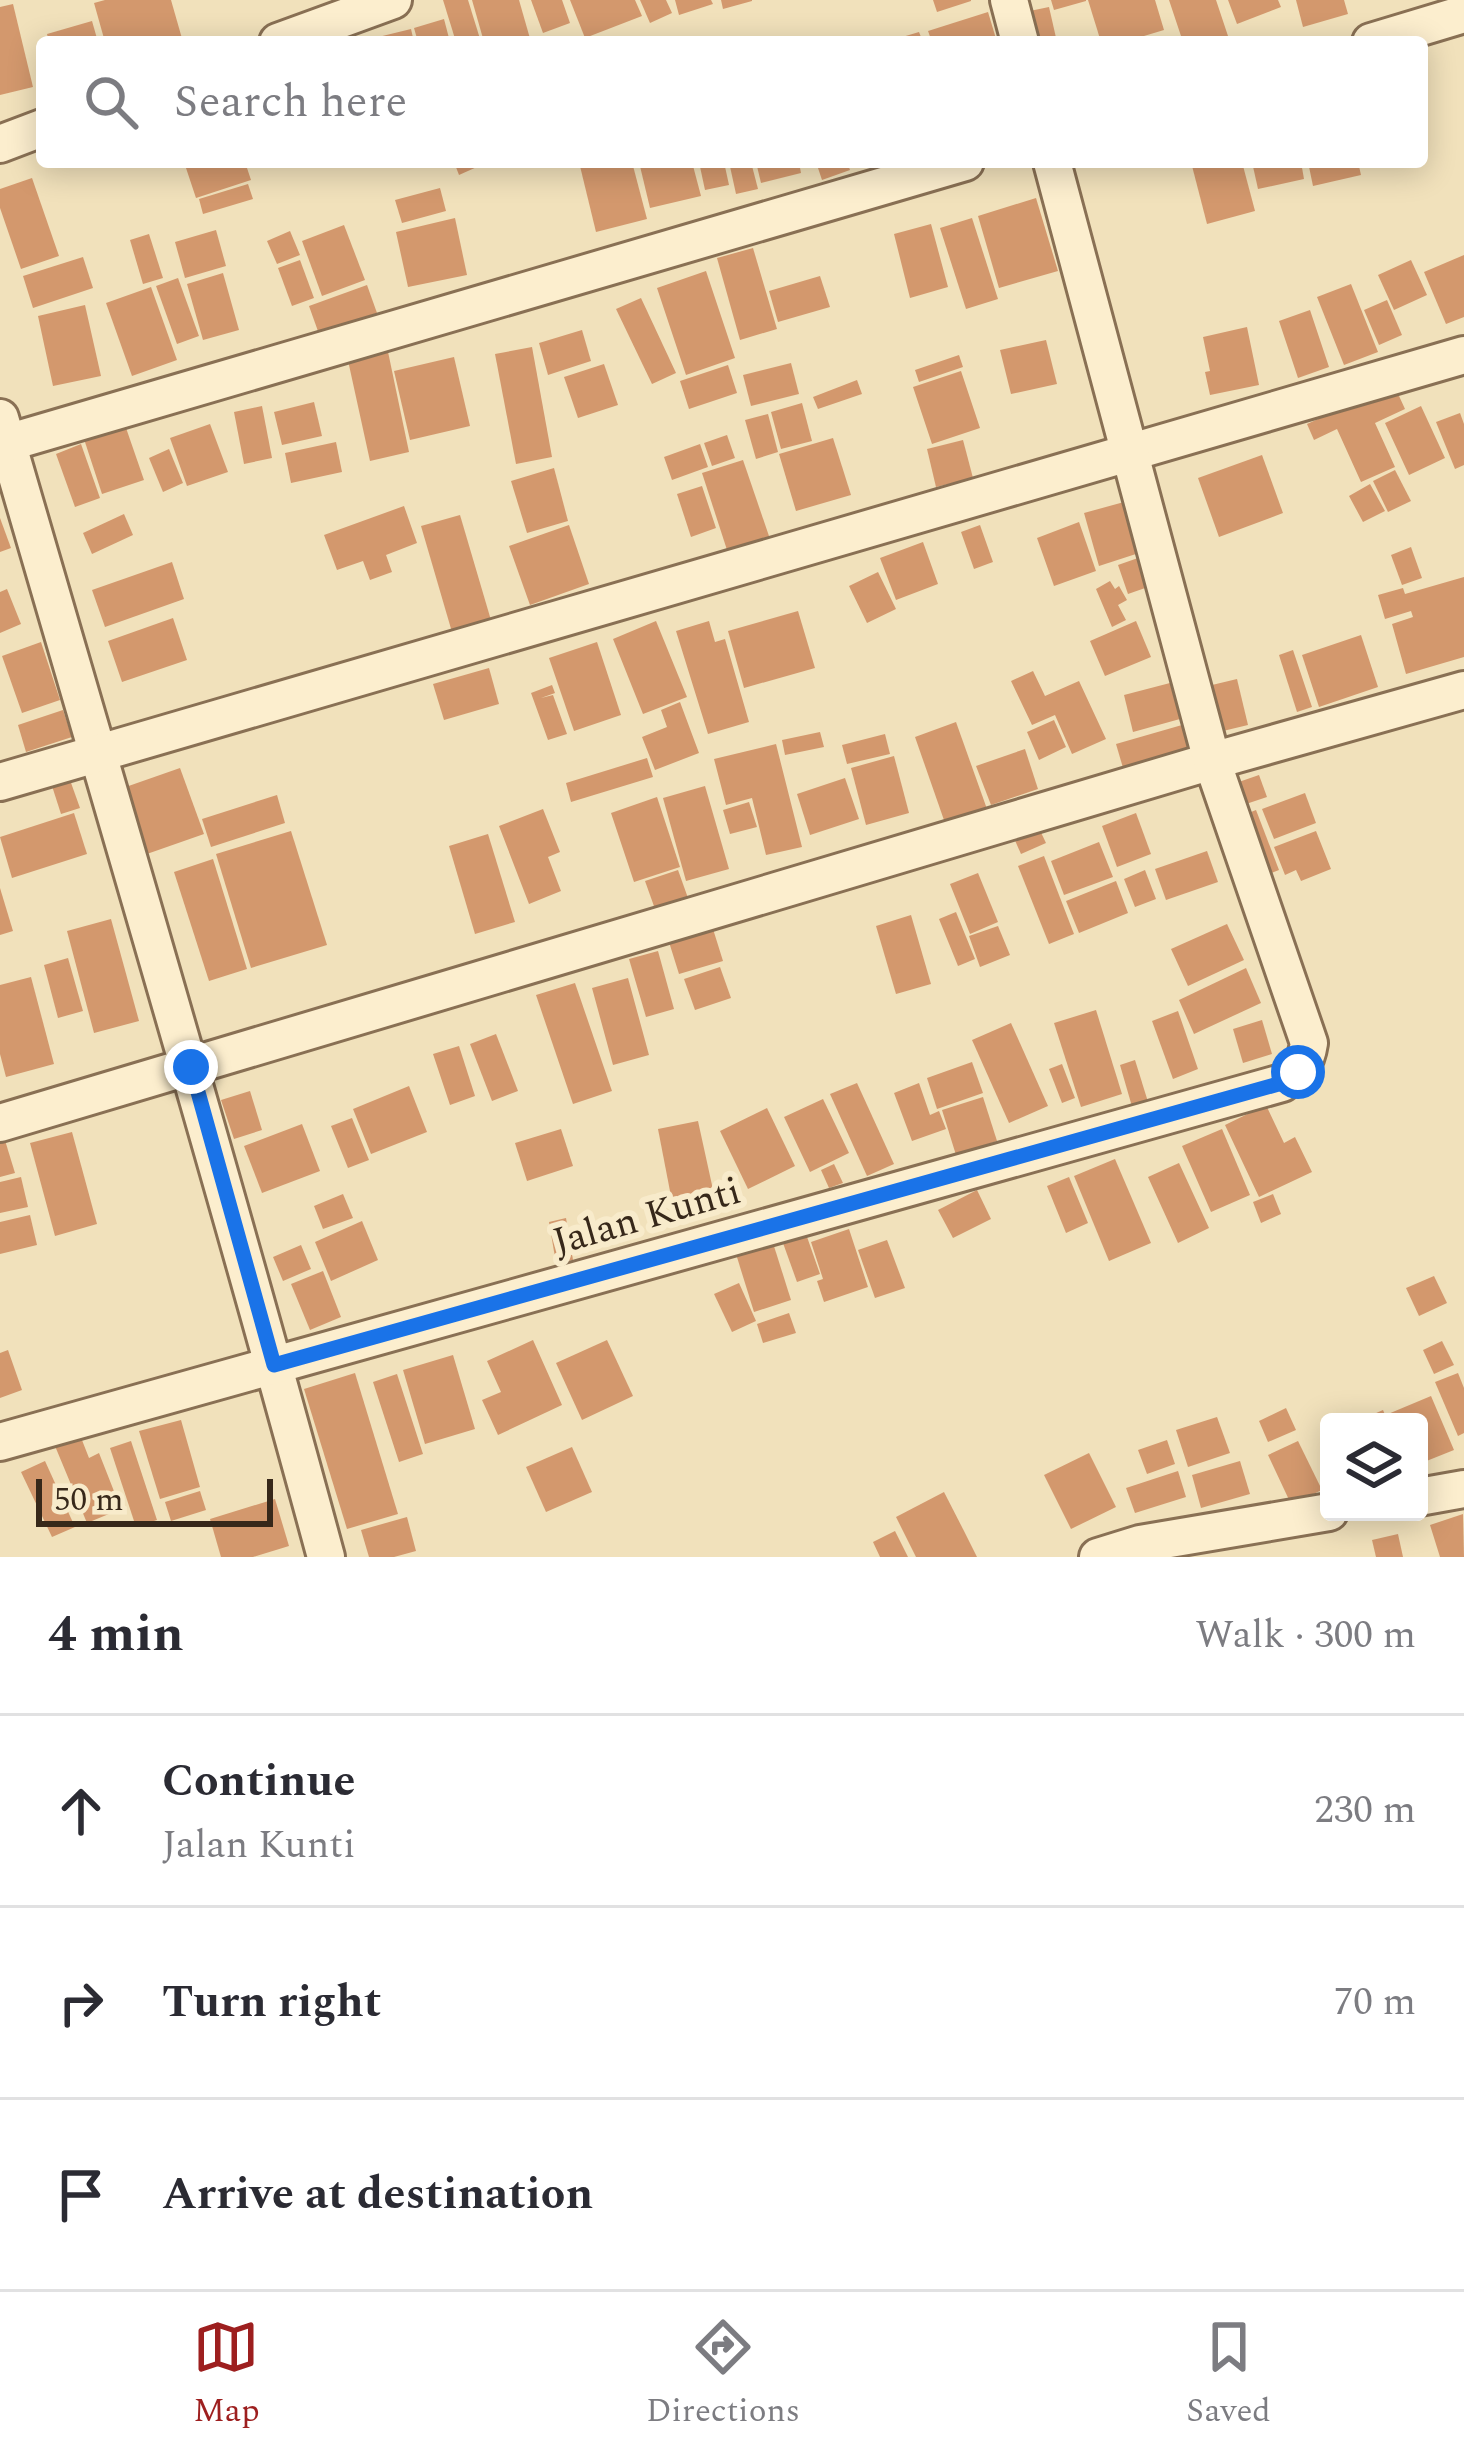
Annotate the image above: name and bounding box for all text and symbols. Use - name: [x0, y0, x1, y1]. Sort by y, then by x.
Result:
- search box: [36, 36, 1428, 168]
- text: Search here: [174, 68, 407, 137]
- icon: search: [78, 69, 144, 135]
- route end: [164, 1040, 218, 1094]
- route start: [1271, 1045, 1325, 1099]
- street label: Jalan Kunti: [546, 1162, 748, 1272]
- map controls: [1320, 1413, 1428, 1521]
- button: layers: [1320, 1413, 1428, 1521]
- scale bar: [36, 1473, 273, 1526]
- text: 50 m: [54, 1475, 124, 1525]
- text: 4 min: [48, 1596, 184, 1674]
- text: Walk · 300 m: [1195, 1606, 1416, 1665]
- text: Continue: [162, 1747, 355, 1816]
- icon: ahead: [48, 1778, 114, 1844]
- text: 230 m: [1314, 1781, 1416, 1840]
- text: Jalan Kunti: [162, 1816, 355, 1875]
- text: Turn right: [162, 1968, 381, 2037]
- icon: right: [48, 1970, 114, 2036]
- text: 70 m: [1334, 1973, 1416, 2032]
- text: Arrive at destination: [162, 2160, 593, 2229]
- icon: arrive: [48, 2162, 114, 2228]
- tab: Map: [193, 2314, 260, 2436]
- tab: Directions: [646, 2314, 800, 2436]
- tab: Saved: [1186, 2314, 1271, 2436]

